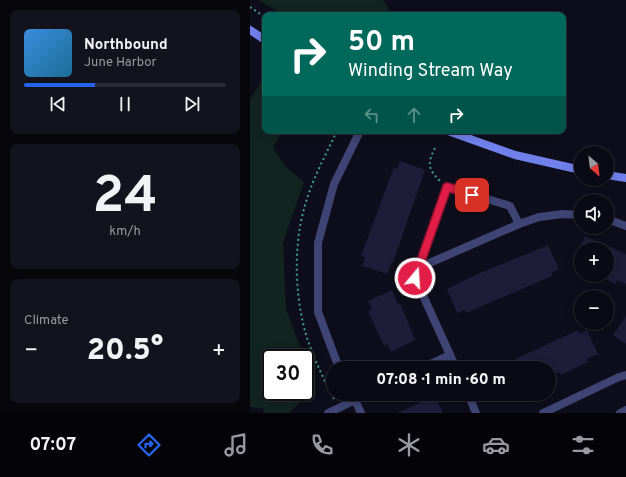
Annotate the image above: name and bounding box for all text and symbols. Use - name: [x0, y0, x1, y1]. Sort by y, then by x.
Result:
- text: 50 m: [348, 25, 415, 61]
- icon: right: [282, 28, 334, 80]
- text: Northbound: [84, 36, 168, 55]
- text: June Harbor: [84, 55, 157, 71]
- text: Winding Stream Way: [348, 60, 513, 83]
- icon: previous: [47, 93, 69, 115]
- icon: pause: [114, 93, 136, 115]
- icon: next: [181, 93, 203, 115]
- icon: left: [361, 104, 383, 126]
- icon: ahead: [403, 104, 425, 126]
- icon: right: [445, 104, 467, 126]
- north arrow: [574, 146, 614, 186]
- map controls: [574, 146, 614, 330]
- text: 24: [92, 165, 158, 231]
- pin: [455, 178, 489, 212]
- icon: arrive: [461, 184, 483, 206]
- button: sound: [574, 194, 614, 234]
- text: km/h: [109, 224, 141, 240]
- button: +: [574, 242, 614, 282]
- position arrow: [394, 257, 436, 299]
- button: −: [574, 290, 614, 330]
- text: Climate: [24, 313, 69, 329]
- text: 20.5°: [87, 333, 163, 370]
- text: −: [24, 338, 38, 365]
- text: +: [212, 338, 226, 365]
- speed limit sign: 30: [262, 349, 314, 401]
- text: 07:08 · 1 min · 60 m: [376, 371, 506, 390]
- icon: directions: [135, 431, 163, 459]
- icon: music: [222, 431, 250, 459]
- icon: phone: [308, 431, 336, 459]
- icon: climate: [395, 431, 423, 459]
- icon: car: [482, 431, 510, 459]
- icon: filters: [569, 431, 597, 459]
- text: 07:07: [29, 434, 76, 457]

